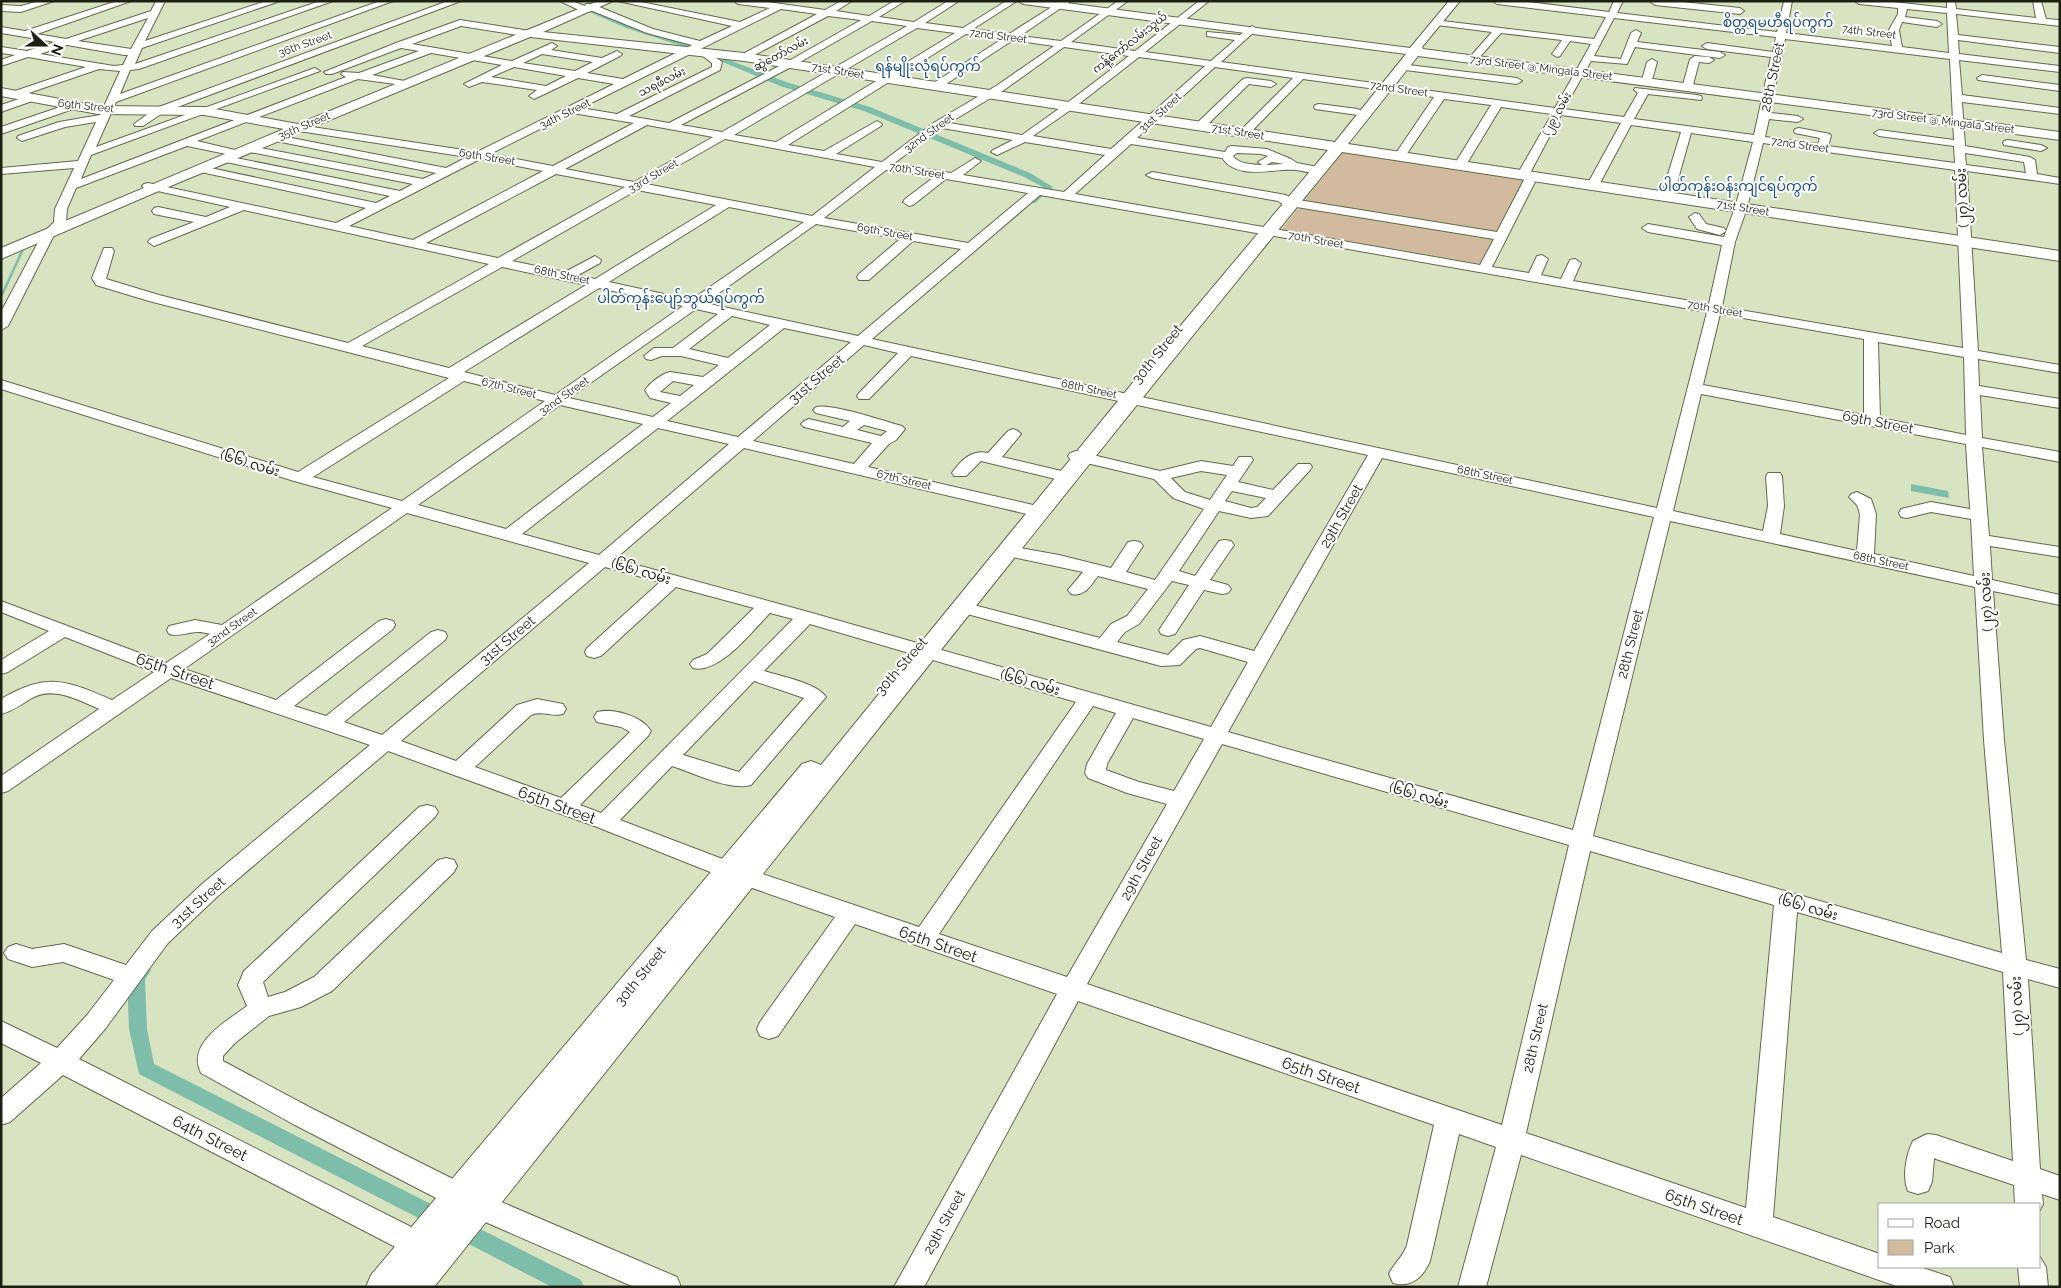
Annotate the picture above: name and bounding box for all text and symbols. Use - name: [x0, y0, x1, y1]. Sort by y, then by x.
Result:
- street label: ကန့်ကော်လမ်းသွယ်: [1089, 9, 1171, 78]
- district label: စိတ္တရမဟီရပ်ကွက်: [1723, 12, 1833, 34]
- north arrow: [20, 20, 70, 70]
- street label: 74th Street: [1841, 22, 1897, 42]
- street label: 72nd Street: [968, 26, 1028, 46]
- street label: 36th Street: [277, 28, 334, 60]
- street label: ဆွဲတော်လမ်း: [751, 33, 812, 76]
- street label: 28th Street: [1757, 40, 1787, 113]
- text: N: [48, 42, 67, 58]
- street label: 73rd Street @ Mingala Street: [1469, 53, 1614, 83]
- district label: ရန်မျိုးလုံရပ်ကွက်: [875, 56, 981, 78]
- street label: 71st Street: [811, 60, 865, 82]
- street label: သရဖီလမ်း: [636, 64, 689, 101]
- street label: 72nd Street: [1369, 79, 1429, 100]
- street label: (၂၉) လမ်း: [1539, 89, 1576, 139]
- street label: 31st Street: [1136, 90, 1184, 136]
- street label: 34th Street: [537, 96, 593, 132]
- street label: 69th Street: [57, 97, 115, 115]
- street label: 73rd Street @ Mingala Street: [1871, 106, 2016, 136]
- street label: 35th Street: [276, 109, 332, 143]
- street label: 32nd Street: [902, 110, 957, 155]
- street label: 71st Street: [1211, 121, 1265, 143]
- street label: 72nd Street: [1770, 135, 1830, 156]
- street label: 69th Street: [458, 146, 516, 168]
- street label: 33rd Street: [626, 156, 681, 196]
- street label: 70th Street: [888, 160, 946, 182]
- street label: (၂၇) လမ်း: [1950, 168, 1976, 228]
- district label: ပါတ်ကုန်းဝန်းကျင်ရပ်ကွက်: [1659, 176, 1817, 198]
- street label: 71st Street: [1716, 197, 1770, 219]
- street label: 69th Street: [856, 221, 914, 243]
- street label: 70th Street: [1287, 229, 1345, 251]
- street label: 68th Street: [533, 263, 591, 287]
- district label: ပါတ်ကုန်းပျော်ဘွယ်ရပ်ကွက်: [597, 288, 765, 310]
- street label: 70th Street: [1686, 298, 1744, 320]
- street label: 30th Street: [1128, 321, 1186, 387]
- street label: 31st Street: [785, 351, 847, 407]
- street label: 32nd Street: [536, 374, 592, 418]
- street label: 67th Street: [480, 375, 538, 401]
- street label: 68th Street: [1060, 377, 1118, 401]
- street label: 69th Street: [1841, 407, 1915, 437]
- street label: (၆၆) လမ်း: [218, 444, 282, 480]
- street label: 68th Street: [1456, 463, 1514, 487]
- street label: 67th Street: [875, 467, 933, 493]
- street label: 29th Street: [1316, 481, 1366, 551]
- street label: 68th Street: [1852, 549, 1910, 573]
- street label: (၆၆) လမ်း: [609, 553, 673, 587]
- street label: (၂၇) လမ်း: [1974, 572, 2000, 632]
- street label: 32nd Street: [204, 605, 260, 649]
- street label: 28th Street: [1614, 607, 1646, 680]
- street label: 31st Street: [476, 612, 538, 668]
- street label: 30th Street: [872, 634, 931, 698]
- street label: 65th Street: [133, 649, 217, 693]
- street label: (၆၆) လမ်း: [998, 664, 1062, 698]
- street label: (၆၆) လမ်း: [1387, 777, 1451, 811]
- street label: 65th Street: [515, 782, 599, 828]
- street label: 29th Street: [1117, 833, 1165, 903]
- street label: 31st Street: [168, 873, 229, 930]
- street label: (၆၆) လမ်း: [1776, 889, 1840, 923]
- street label: 65th Street: [896, 922, 980, 966]
- street label: 30th Street: [611, 943, 669, 1009]
- street label: (၂၇) လမ်း: [2005, 976, 2031, 1036]
- street label: 28th Street: [1519, 1001, 1551, 1074]
- street label: 65th Street: [1279, 1053, 1363, 1097]
- street label: 64th Street: [169, 1111, 251, 1165]
- street label: 65th Street: [1662, 1185, 1746, 1229]
- street label: 29th Street: [920, 1187, 968, 1257]
- legend: [1878, 1203, 2041, 1268]
- text: Road: [1924, 1214, 1960, 1232]
- text: Park: [1924, 1239, 1955, 1257]

